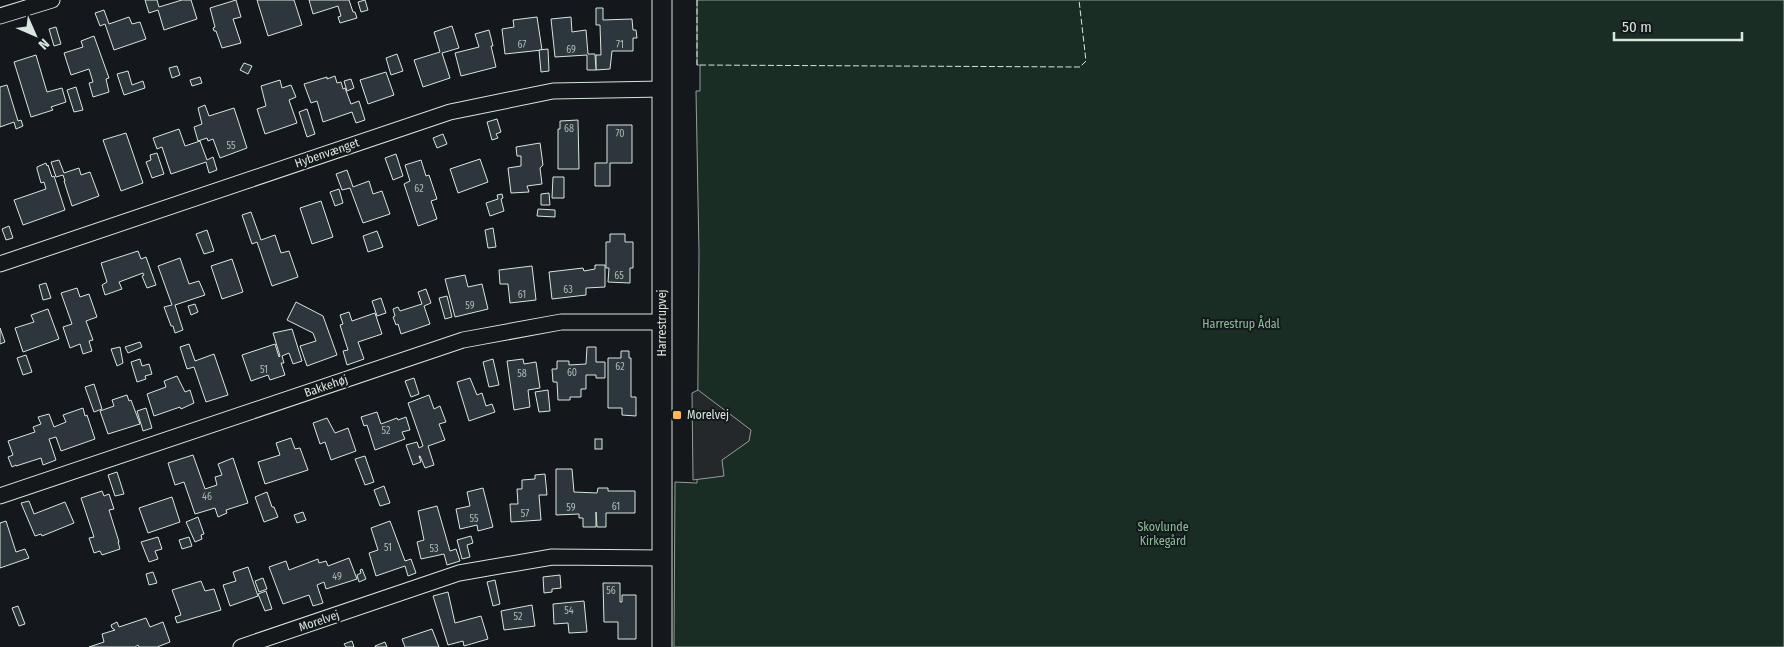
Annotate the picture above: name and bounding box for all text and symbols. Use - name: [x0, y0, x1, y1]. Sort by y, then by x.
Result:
- north arrow: [10, 10, 60, 60]
- scale bar: [1614, 10, 1742, 42]
- text: 50 m: [1622, 18, 1652, 36]
- text: N: [35, 35, 53, 53]
- house number: 67: [518, 39, 526, 51]
- house number: 71: [616, 39, 624, 51]
- house number: 69: [566, 44, 576, 56]
- house number: 68: [564, 123, 574, 135]
- house number: 70: [615, 128, 625, 140]
- street label: Hybenvænget: [293, 135, 361, 171]
- house number: 55: [226, 140, 236, 152]
- house number: 62: [414, 183, 424, 195]
- house number: 65: [614, 270, 624, 282]
- house number: 63: [563, 284, 573, 296]
- house number: 61: [518, 289, 526, 301]
- street label: Harrestrupvej: [655, 289, 669, 357]
- house number: 59: [465, 300, 475, 312]
- park label: Harrestrup Ådal: [1202, 315, 1280, 331]
- house number: 62: [615, 361, 625, 373]
- house number: 51: [260, 364, 268, 376]
- house number: 60: [567, 367, 577, 379]
- house number: 58: [517, 368, 527, 380]
- street label: Bakkehøj: [302, 372, 350, 400]
- place label: Morelvej: [687, 408, 729, 422]
- marker: Morelvej: [671, 409, 683, 421]
- house number: 52: [382, 425, 391, 437]
- house number: 46: [202, 491, 212, 503]
- house number: 61: [612, 501, 620, 513]
- house number: 59: [566, 502, 576, 514]
- house number: 57: [521, 508, 529, 520]
- house number: 55: [469, 513, 479, 525]
- park label: Skovlunde Kirkegård: [1137, 520, 1189, 548]
- house number: 51: [384, 542, 392, 554]
- house number: 53: [429, 543, 439, 555]
- house number: 49: [332, 571, 342, 583]
- house number: 56: [606, 585, 616, 597]
- house number: 54: [564, 605, 574, 617]
- street label: Morelvej: [297, 608, 341, 634]
- house number: 52: [514, 611, 523, 623]

